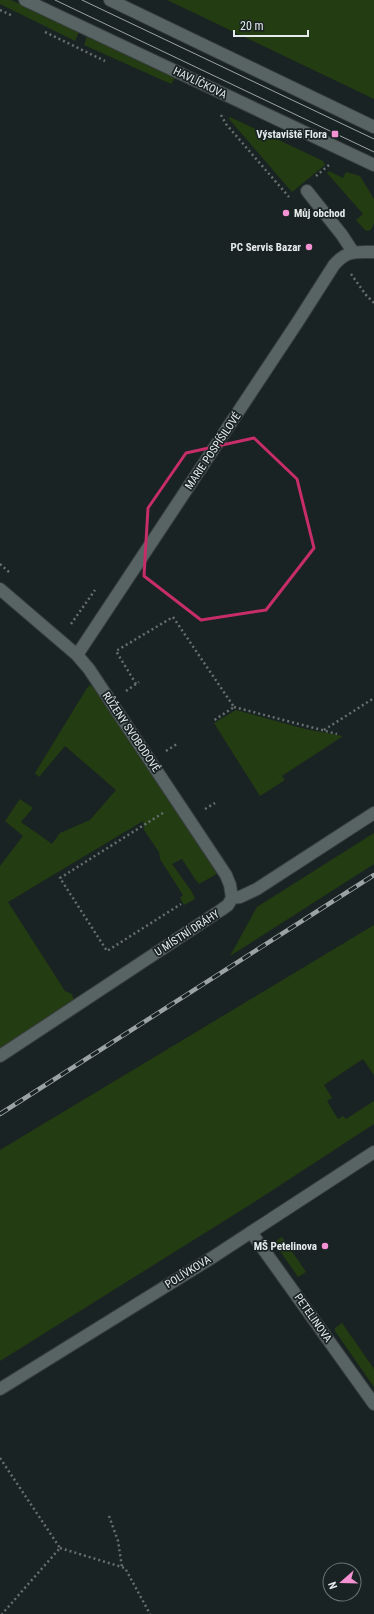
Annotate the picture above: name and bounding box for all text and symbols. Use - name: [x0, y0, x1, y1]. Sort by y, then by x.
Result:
- scale bar: [234, 12, 308, 38]
- text: 20 m: [240, 19, 264, 33]
- street label: HAVLÍČKOVA: [171, 64, 230, 102]
- place label: Výstaviště Flora: [256, 128, 327, 141]
- marker: Výstaviště Flora: [330, 129, 340, 139]
- place label: Můj obchod: [294, 207, 345, 220]
- marker: Můj obchod: [281, 208, 291, 218]
- place label: PC Servis Bazar: [231, 241, 301, 254]
- marker: PC Servis Bazar: [304, 242, 314, 252]
- street label: MARIE POSPÍŠILOVÉ: [182, 410, 244, 492]
- street label: RŮŽENY SVOBODOVÉ: [99, 689, 164, 775]
- street label: U MÍSTNÍ DRÁHY: [152, 907, 222, 959]
- place label: MŠ Petelinova: [254, 1240, 317, 1253]
- marker: MŠ Petelinova: [320, 1241, 330, 1251]
- street label: POLÍVKOVA: [163, 1253, 214, 1291]
- street label: PETELINOVA: [292, 1291, 335, 1345]
- north arrow: [322, 1562, 362, 1602]
- text: N: [326, 1580, 340, 1591]

